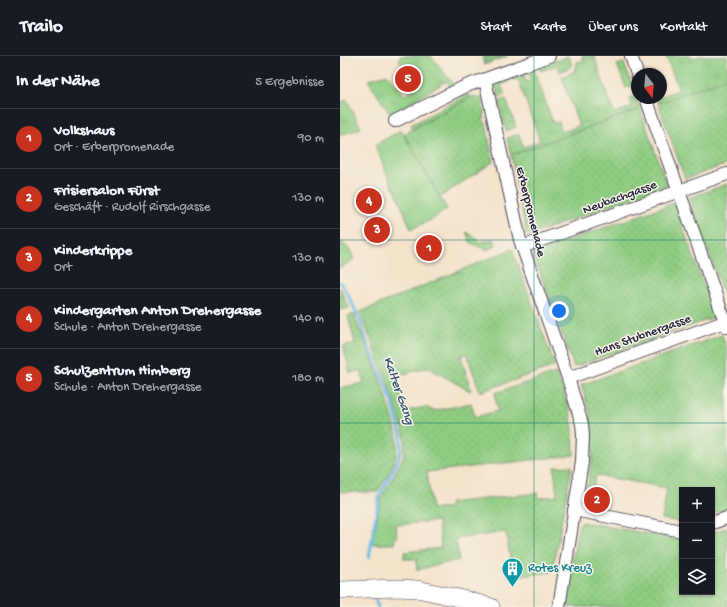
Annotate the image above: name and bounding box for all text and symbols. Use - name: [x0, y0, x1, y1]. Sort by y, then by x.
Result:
- text: Trailo: [20, 16, 63, 39]
- text: Start: [481, 19, 511, 36]
- text: Karte: [533, 19, 567, 36]
- text: Über uns: [589, 19, 638, 36]
- text: Kontakt: [660, 19, 707, 36]
- pin: 5: [395, 64, 421, 94]
- north arrow: [631, 68, 667, 104]
- text: In der Nähe: [16, 72, 99, 92]
- text: 5 Ergebnisse: [255, 75, 324, 90]
- text: Volkshaus: [54, 122, 115, 140]
- text: 1: [26, 131, 32, 146]
- text: 90 m: [298, 131, 324, 146]
- text: Ort · Erberpromenade: [54, 140, 174, 155]
- street label: Erberpromenade: [512, 165, 549, 259]
- street label: Neubachgasse: [581, 178, 659, 218]
- text: Frisiersalon Fürst: [54, 182, 159, 200]
- pin: 4: [356, 186, 382, 216]
- text: 2: [26, 191, 32, 206]
- text: 130 m: [292, 191, 324, 206]
- text: Geschäft · Rudolf Rirschgasse: [54, 200, 210, 215]
- pin: 3: [364, 215, 390, 245]
- pin: 1: [416, 233, 442, 263]
- text: Kinderkrippe: [54, 242, 132, 260]
- text: 3: [26, 251, 32, 266]
- text: 130 m: [292, 251, 324, 266]
- text: Ort: [54, 260, 72, 275]
- your location: [549, 301, 569, 321]
- text: Kindergarten Anton Drehergasse: [54, 302, 261, 320]
- text: 4: [26, 311, 32, 326]
- text: 140 m: [293, 311, 324, 326]
- street label: Hans Stubnergasse: [593, 312, 693, 360]
- text: Schule · Anton Drehergasse: [54, 320, 201, 335]
- water label: Kalter Gang: [378, 355, 418, 428]
- text: Schulzentrum Himberg: [54, 362, 191, 380]
- text: 5: [26, 371, 32, 386]
- text: 180 m: [292, 371, 324, 386]
- text: Schule · Anton Drehergasse: [54, 380, 201, 395]
- pin: 2: [584, 485, 610, 515]
- map controls: [679, 487, 715, 595]
- button: +: [679, 487, 715, 523]
- button: −: [679, 523, 715, 559]
- building icon: Rotes Kreuz: [500, 555, 526, 588]
- button: layers: [679, 559, 715, 595]
- place label: Rotes Kreuz: [528, 561, 593, 576]

